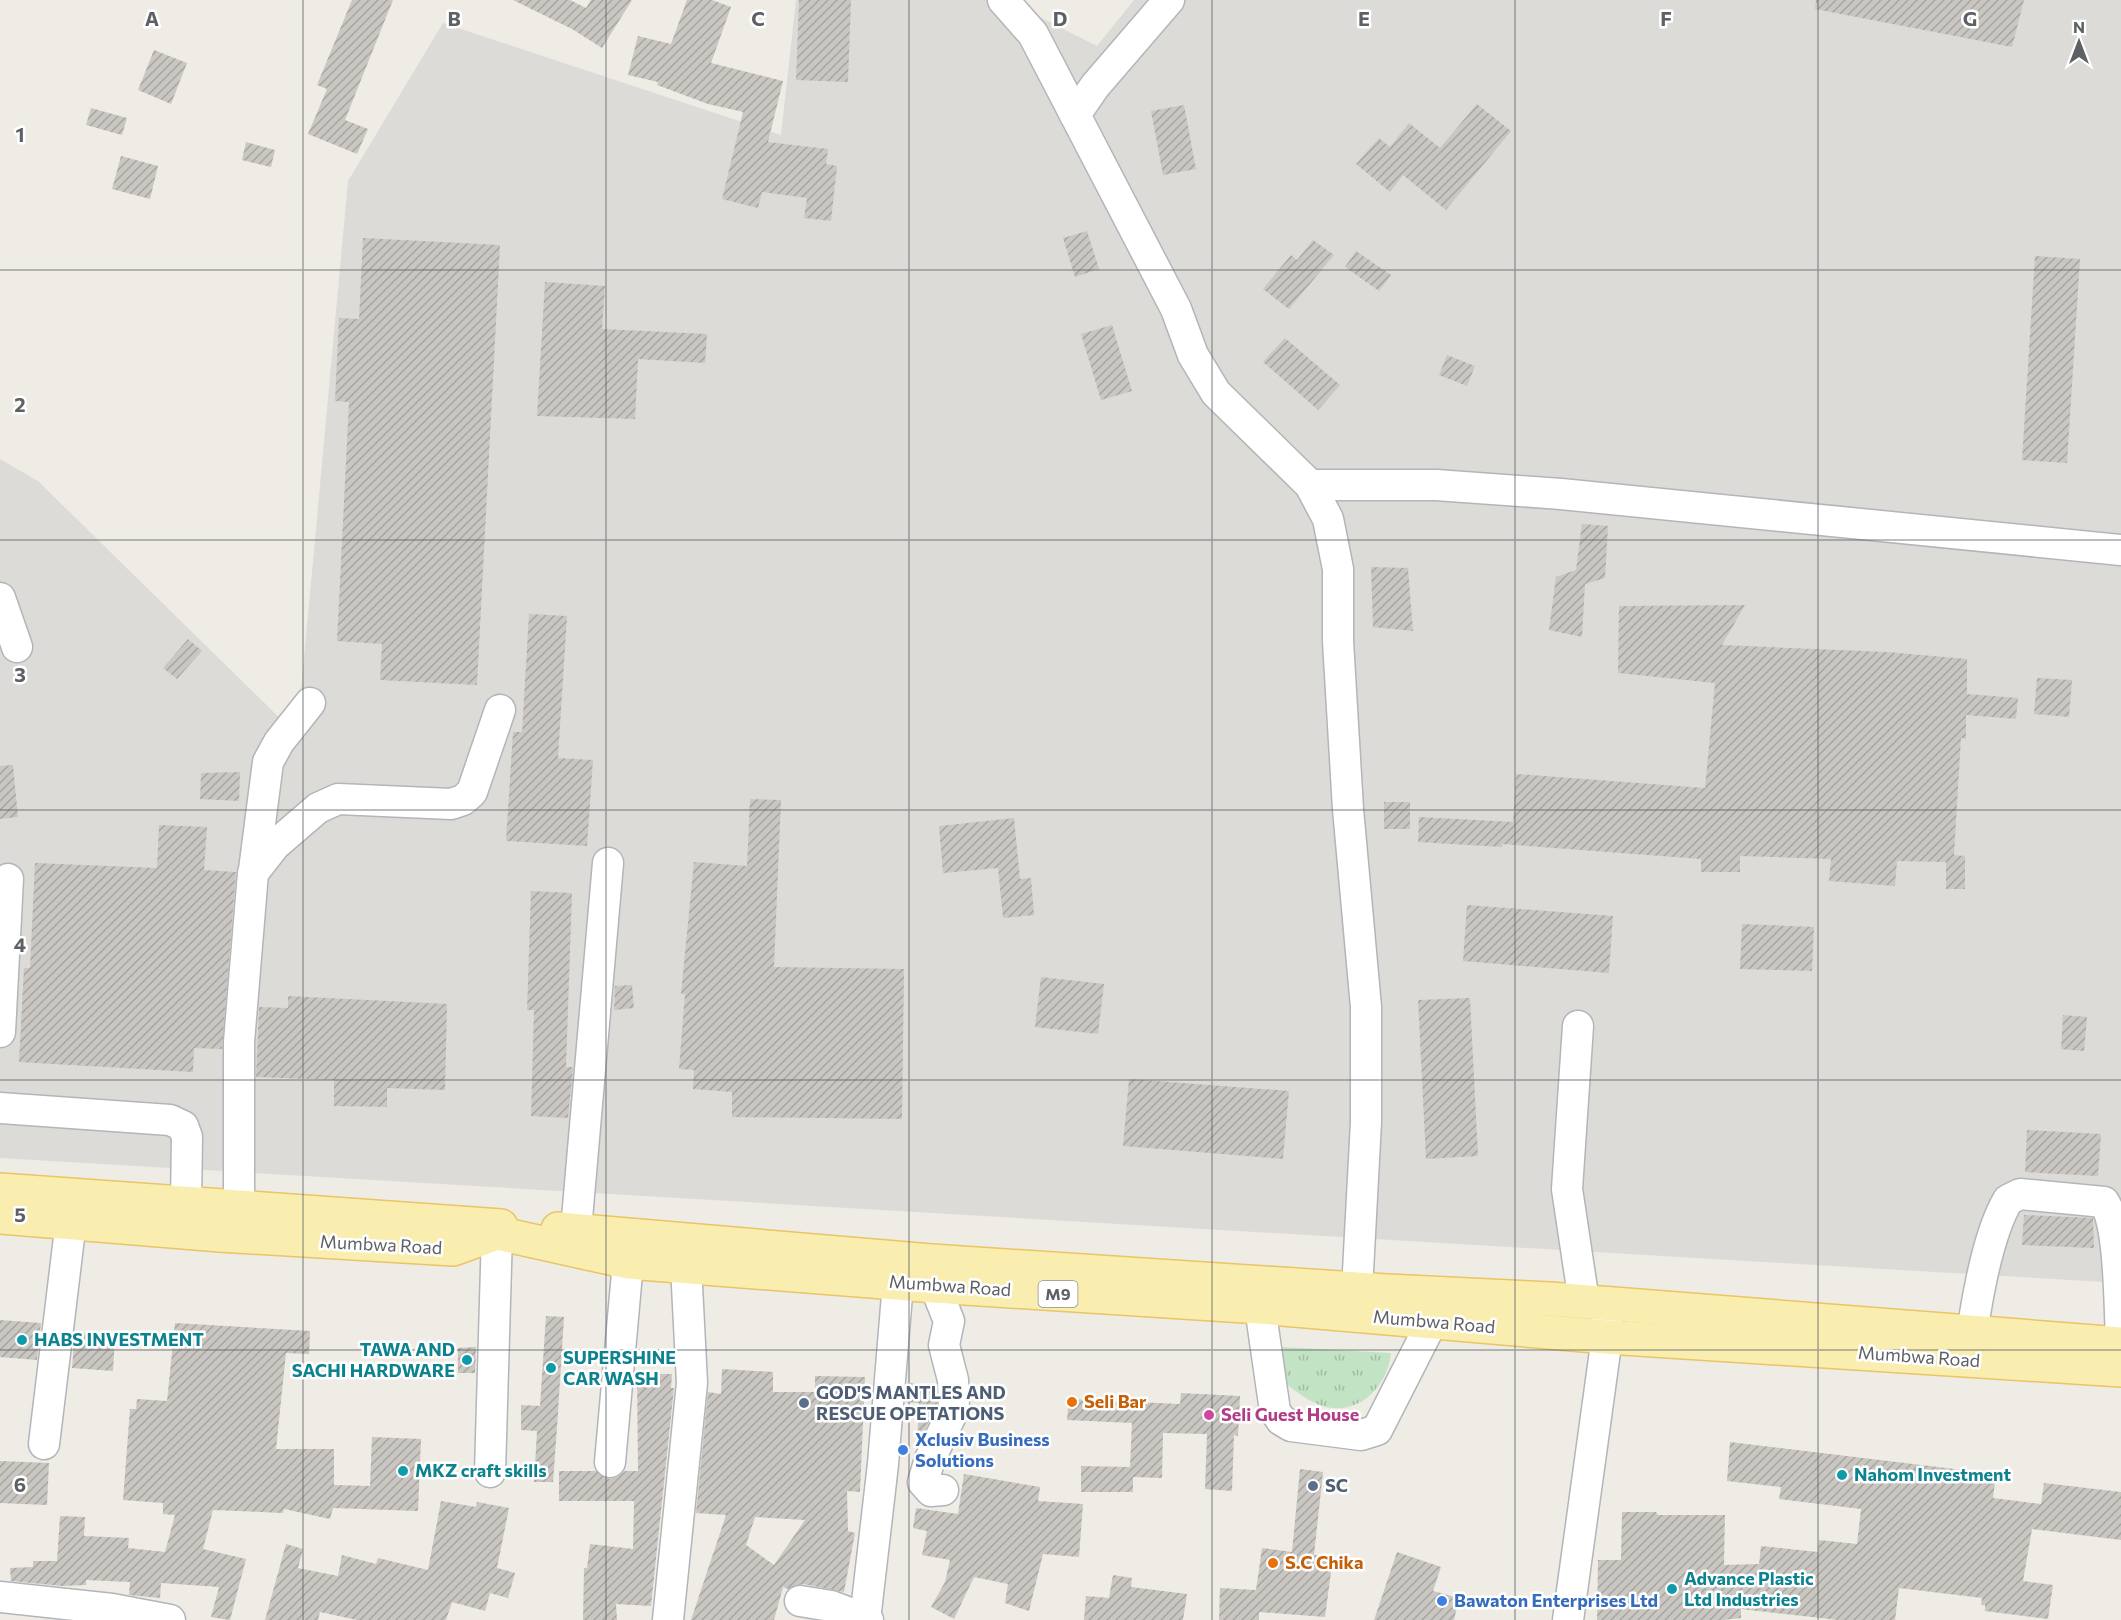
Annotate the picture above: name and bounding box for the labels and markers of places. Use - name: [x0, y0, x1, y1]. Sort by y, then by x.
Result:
- place label: HABS INVESTMENT: [34, 1328, 204, 1350]
- marker: HABS INVESTMENT: [15, 1333, 29, 1347]
- place label: TAWA AND SACHI HARDWARE: [292, 1338, 455, 1381]
- place label: SUPERSHINE CAR WASH: [563, 1346, 676, 1389]
- marker: TAWA AND SACHI HARDWARE: [460, 1353, 474, 1367]
- marker: SUPERSHINE CAR WASH: [544, 1361, 558, 1375]
- place label: GOD'S MANTLES AND RESCUE OPETATIONS: [816, 1381, 1006, 1424]
- place label: Seli Bar: [1084, 1390, 1147, 1412]
- marker: Seli Bar: [1065, 1395, 1079, 1409]
- marker: GOD'S MANTLES AND RESCUE OPETATIONS: [797, 1396, 811, 1410]
- place label: Seli Guest House: [1221, 1403, 1359, 1425]
- marker: Seli Guest House: [1202, 1408, 1216, 1422]
- place label: Xclusiv Business Solutions: [915, 1428, 1050, 1471]
- marker: Xclusiv Business Solutions: [896, 1443, 910, 1457]
- place label: MKZ craft skills: [415, 1459, 547, 1481]
- place label: Nahom Investment: [1854, 1463, 2011, 1485]
- marker: MKZ craft skills: [396, 1464, 410, 1478]
- marker: Nahom Investment: [1835, 1468, 1849, 1482]
- place label: SC: [1325, 1474, 1348, 1496]
- marker: SC: [1306, 1479, 1320, 1493]
- place label: S.C Chika: [1285, 1551, 1363, 1573]
- marker: S.C Chika: [1266, 1556, 1280, 1570]
- place label: Advance Plastic Ltd Industries: [1684, 1567, 1814, 1610]
- marker: Advance Plastic Ltd Industries: [1665, 1582, 1679, 1596]
- place label: Bawaton Enterprises Ltd: [1454, 1589, 1658, 1611]
- marker: Bawaton Enterprises Ltd: [1435, 1594, 1449, 1608]

